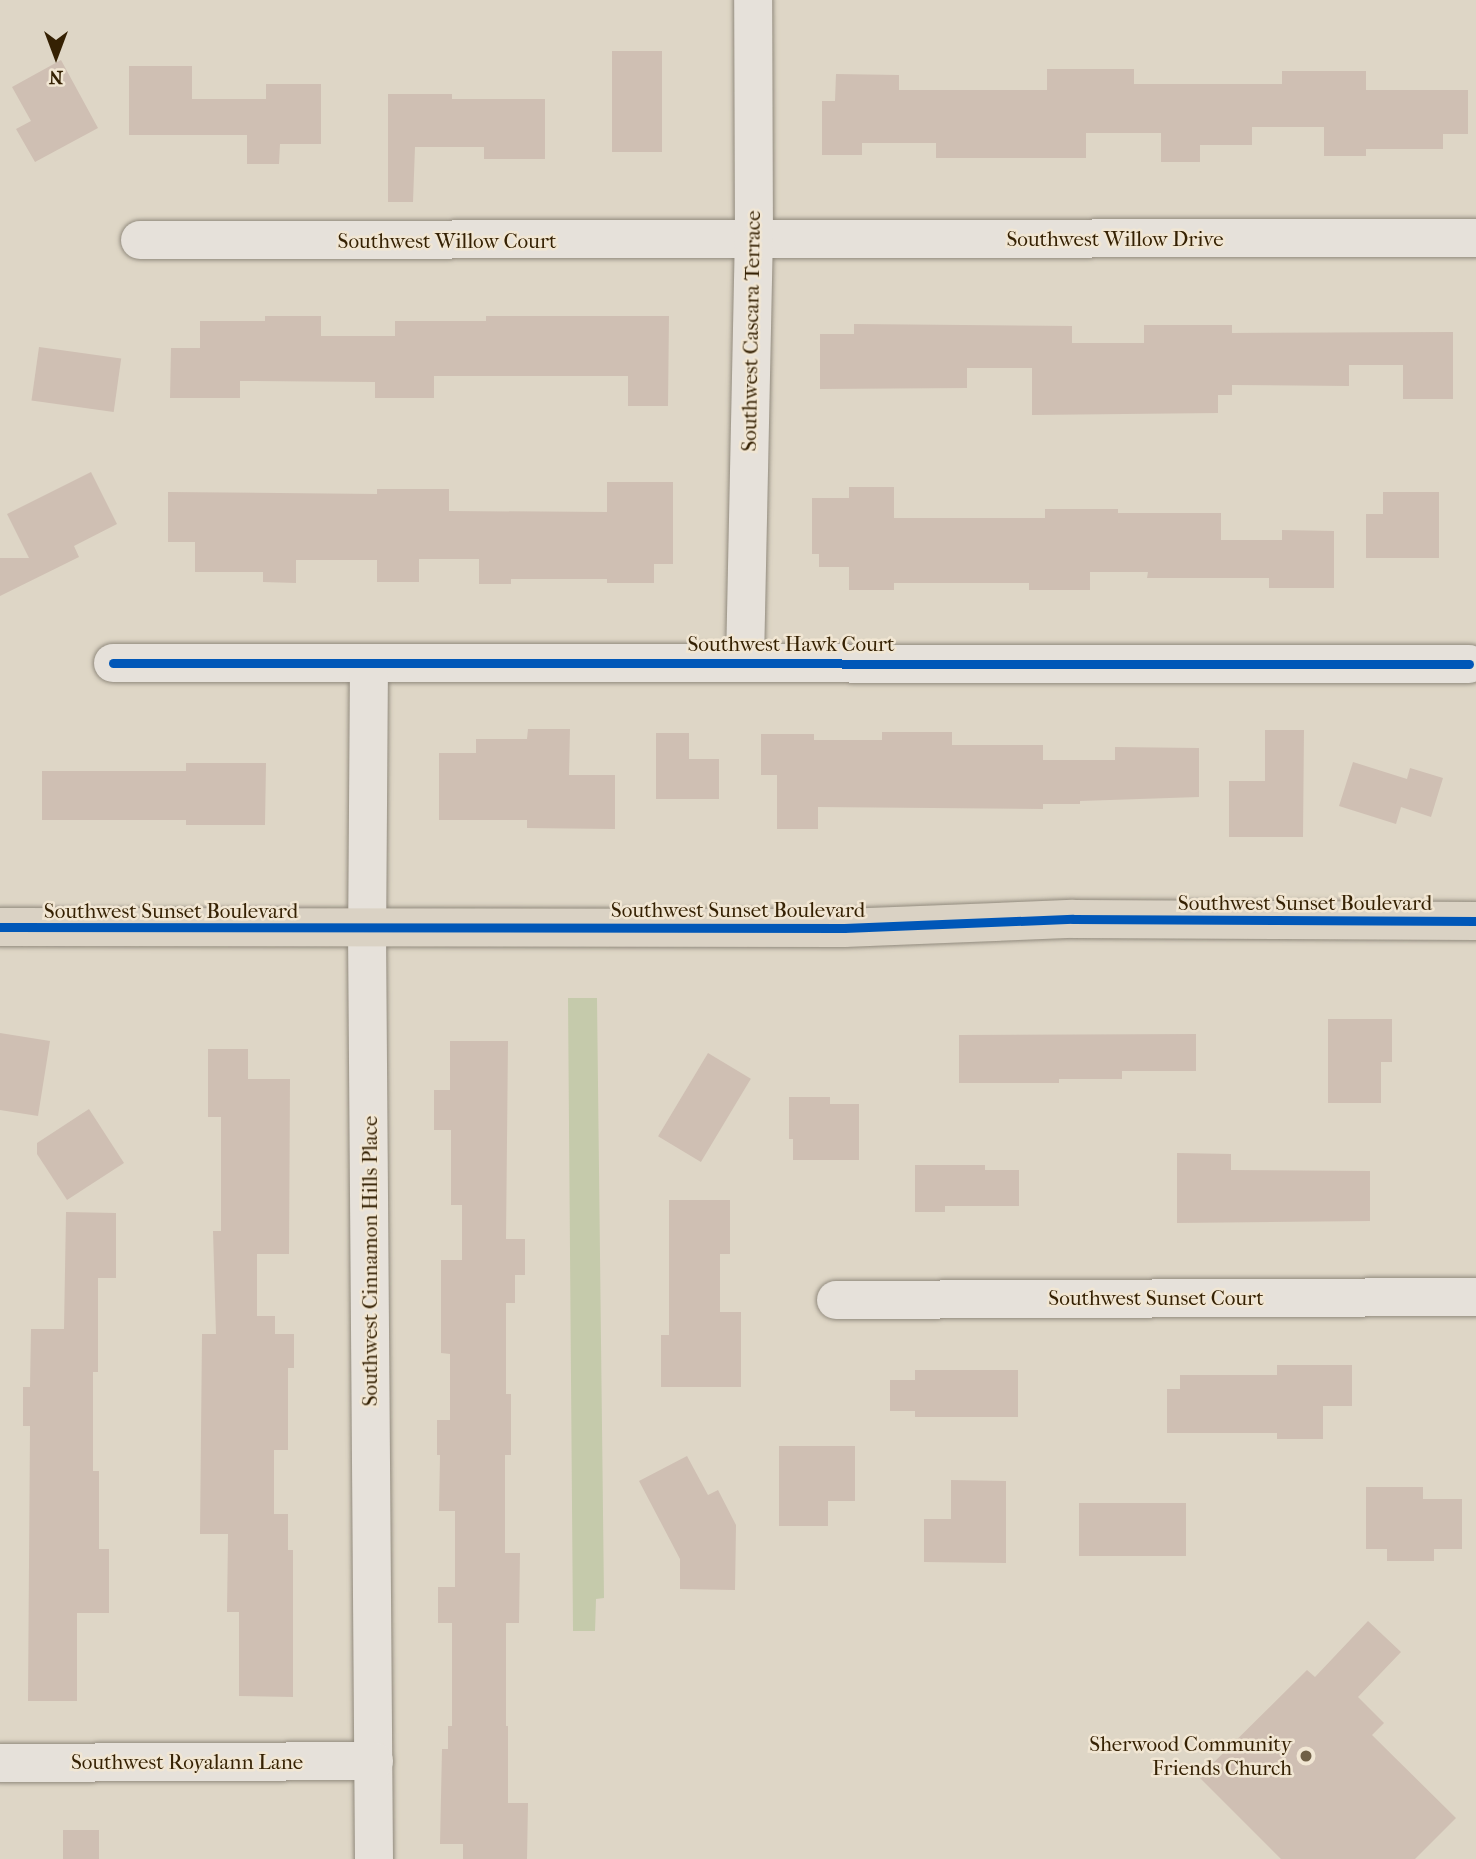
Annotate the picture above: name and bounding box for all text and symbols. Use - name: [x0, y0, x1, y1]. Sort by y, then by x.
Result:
- north arrow: [21, 21, 91, 91]
- text: N: [49, 66, 63, 88]
- street label: Southwest Cascara Terrace: [736, 210, 766, 452]
- street label: Southwest Willow Drive: [1006, 226, 1224, 252]
- street label: Southwest Willow Court: [338, 228, 556, 254]
- street label: Southwest Hawk Court: [688, 631, 894, 657]
- street label: Southwest Sunset Boulevard: [1178, 890, 1432, 916]
- street label: Southwest Sunset Boulevard: [611, 897, 865, 923]
- street label: Southwest Sunset Boulevard: [44, 898, 298, 924]
- street label: Southwest Cinnamon Hills Place: [357, 1116, 383, 1406]
- street label: Southwest Sunset Court: [1048, 1285, 1264, 1311]
- place label: Sherwood Community Friends Church: [1089, 1731, 1292, 1781]
- marker: Sherwood Community Friends Church: [1298, 1748, 1314, 1764]
- street label: Southwest Royalann Lane: [71, 1749, 303, 1775]

